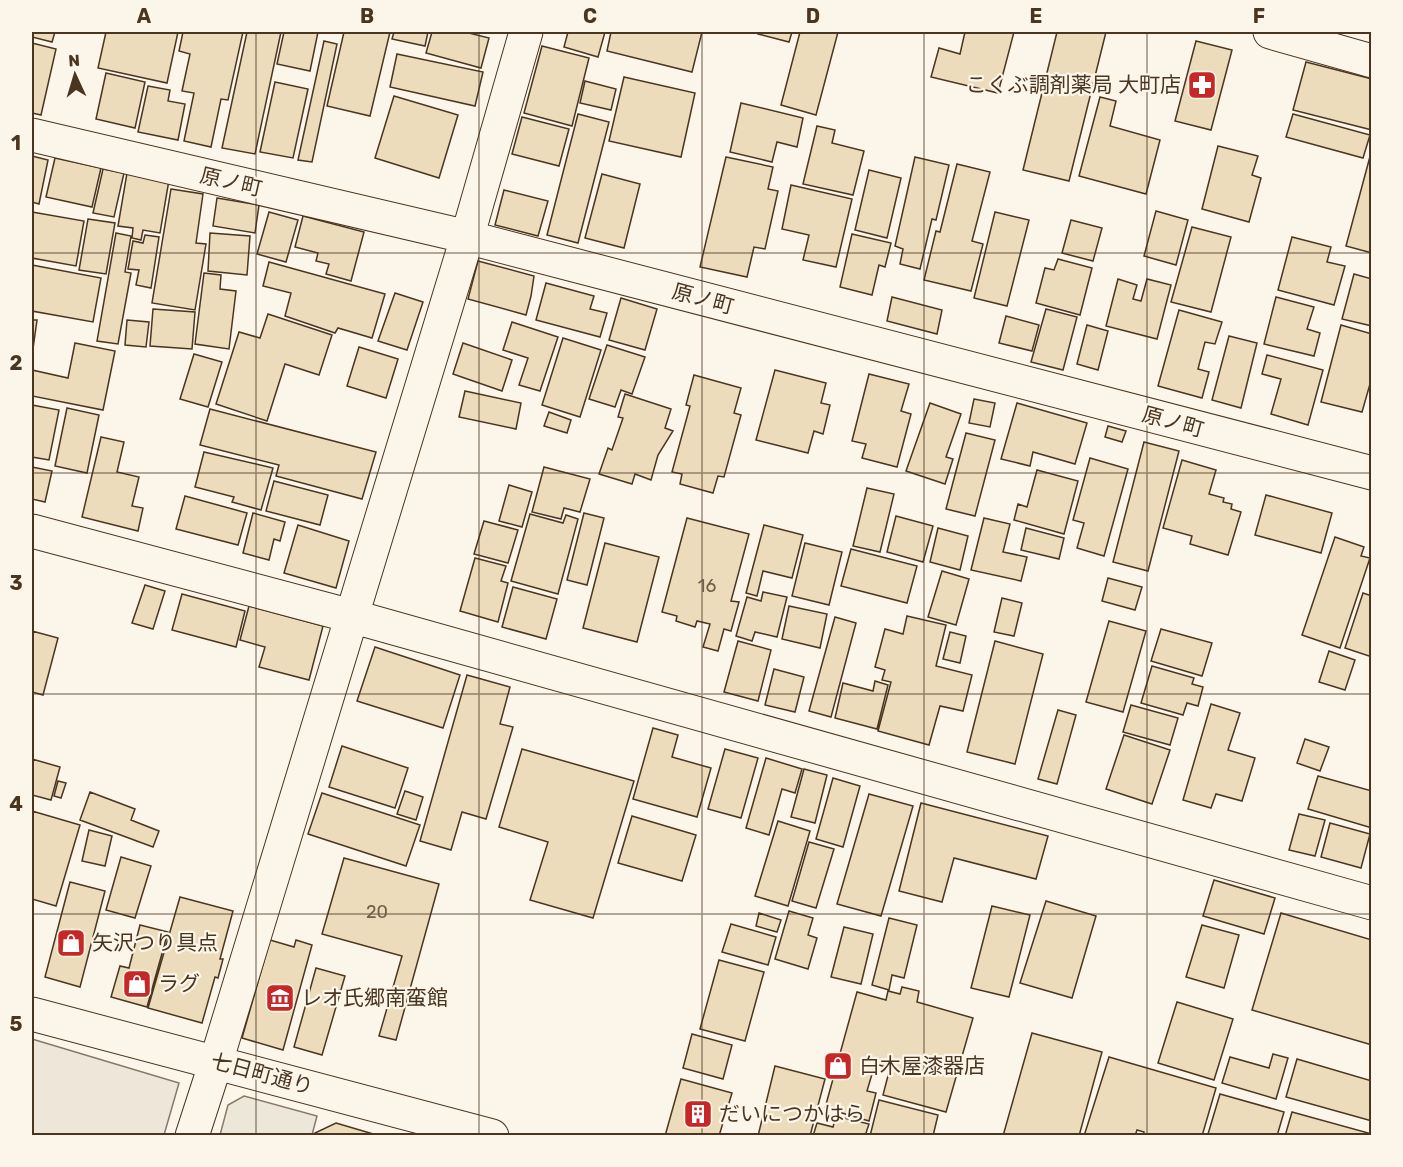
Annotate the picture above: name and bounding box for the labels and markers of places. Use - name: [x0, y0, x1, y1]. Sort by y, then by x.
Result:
- pharmacy icon: こくぶ調剤薬局 大町店: [1186, 69, 1218, 101]
- place label: こくぶ調剤薬局 大町店: [966, 72, 1181, 97]
- shop icon: 矢沢つり具点: [55, 927, 87, 959]
- place label: 矢沢つり具点: [92, 930, 218, 955]
- shop icon: ラグ: [121, 968, 153, 1000]
- place label: ラグ: [158, 971, 200, 996]
- museum icon: レオ氏郷南蛮館: [264, 982, 296, 1014]
- place label: レオ氏郷南蛮館: [301, 985, 448, 1010]
- shop icon: 白木屋漆器店: [822, 1050, 854, 1082]
- place label: 白木屋漆器店: [859, 1053, 985, 1078]
- building icon: だいにつかはら: [682, 1098, 714, 1130]
- place label: だいにつかはら: [719, 1101, 865, 1126]

